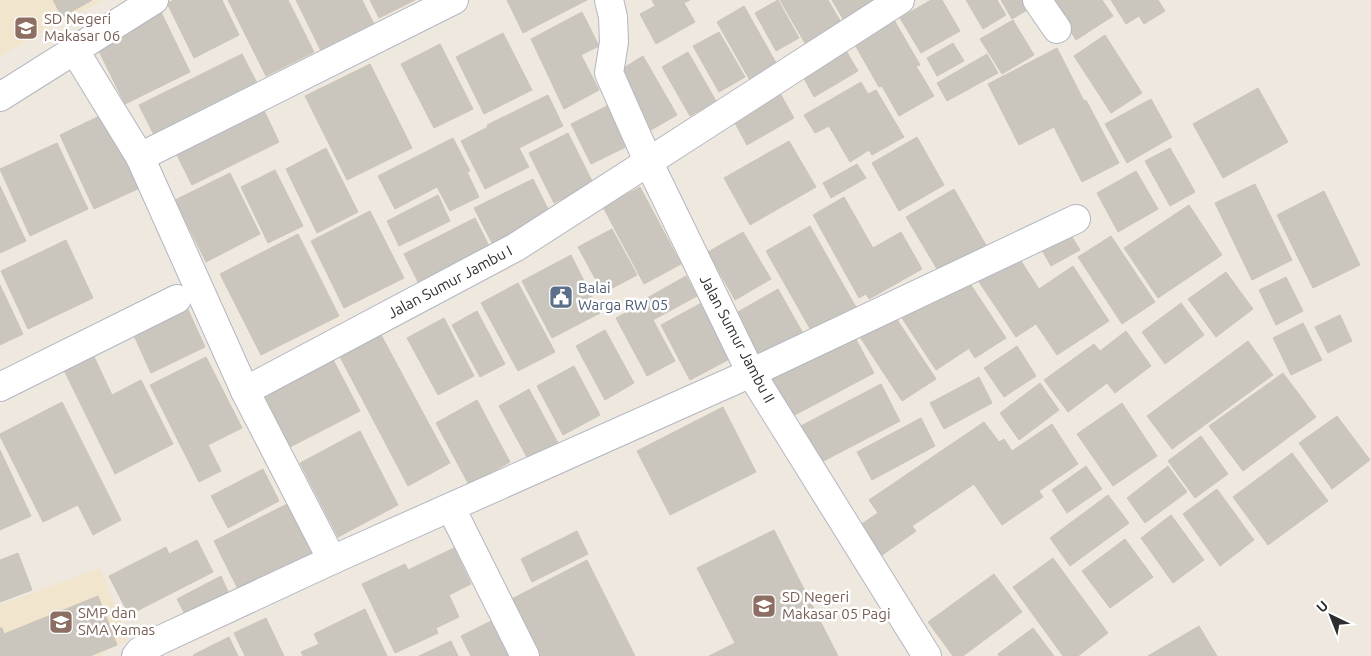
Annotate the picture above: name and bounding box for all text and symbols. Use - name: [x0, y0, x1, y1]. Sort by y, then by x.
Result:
- place label: SD Negeri Makasar 06: [44, 10, 120, 44]
- school or university icon: SD Negeri Makasar 06: [13, 15, 39, 41]
- street label: Jalan Sumur Jambu I: [385, 242, 515, 322]
- street label: Jalan Sumur Jambu II: [697, 272, 778, 406]
- place label: Balai Warga RW 05: [578, 279, 668, 313]
- public building icon: Balai Warga RW 05: [548, 284, 574, 310]
- place label: SD Negeri Makasar 05 Pagi: [782, 588, 891, 622]
- north arrow: [1306, 591, 1356, 641]
- school or university icon: SD Negeri Makasar 05 Pagi: [751, 593, 777, 619]
- text: U: [1313, 597, 1331, 616]
- place label: SMP dan SMA Yamas: [78, 604, 155, 638]
- school or university icon: SMP dan SMA Yamas: [48, 609, 74, 635]

